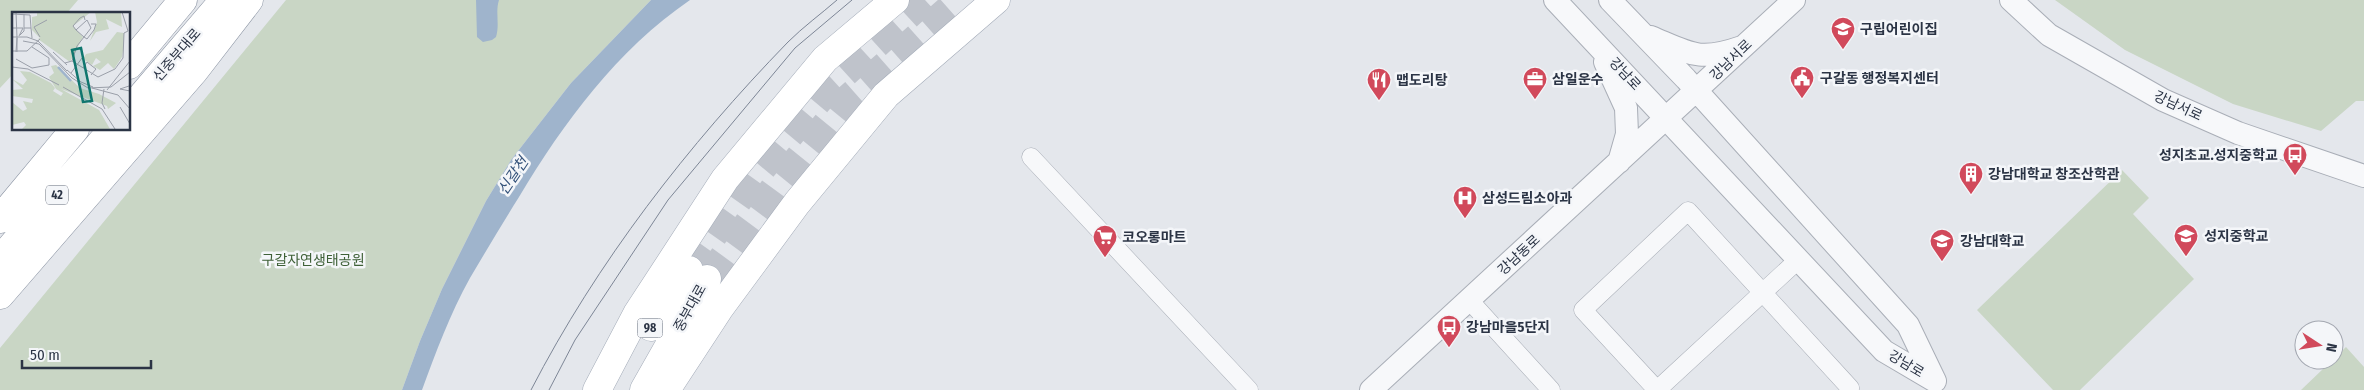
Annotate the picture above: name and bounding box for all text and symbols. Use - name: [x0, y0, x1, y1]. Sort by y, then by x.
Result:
- inset map: [12, 12, 130, 130]
- school or university icon: 구립어린이집: [1830, 16, 1856, 50]
- place label: 구립어린이집: [1860, 21, 1937, 38]
- street label: 신중부대로: [149, 25, 205, 85]
- street label: 강남서로: [1707, 36, 1756, 84]
- street label: 강남로: [1606, 54, 1644, 94]
- public building icon: 구갈동 행정복지센터: [1789, 65, 1815, 99]
- office icon: 삼일운수: [1522, 66, 1548, 100]
- restaurant icon: 맵도리탕: [1366, 67, 1392, 101]
- place label: 구갈동 행정복지센터: [1820, 70, 1939, 87]
- place label: 삼일운수: [1552, 71, 1604, 88]
- place label: 맵도리탕: [1396, 72, 1448, 89]
- street label: 강남서로: [2151, 87, 2205, 125]
- bus stop icon: 성지초교.성지중학교: [2282, 142, 2308, 176]
- place label: 성지초교.성지중학교: [2159, 147, 2278, 164]
- water label: 신갈천: [494, 152, 533, 198]
- building icon: 강남대학교 창조산학관: [1958, 161, 1984, 195]
- place label: 강남대학교 창조산학관: [1988, 166, 2120, 183]
- hospital icon: 삼성드림소아과: [1452, 185, 1478, 219]
- road number: 42: [46, 186, 68, 204]
- place label: 삼성드림소아과: [1482, 190, 1572, 207]
- school or university icon: 성지중학교: [2173, 223, 2199, 257]
- supermarket icon: 코오롱마트: [1092, 224, 1118, 258]
- school or university icon: 강남대학교: [1929, 228, 1955, 262]
- place label: 성지중학교: [2204, 228, 2269, 245]
- place label: 코오롱마트: [1122, 229, 1187, 246]
- street label: 강남동로: [1494, 231, 1544, 279]
- place label: 강남대학교: [1960, 233, 2025, 250]
- park label: 구갈자연생태공원: [261, 252, 365, 269]
- street label: 중부대로: [670, 281, 710, 335]
- bus stop icon: 강남마을5단지: [1436, 314, 1462, 348]
- road number: 98: [638, 318, 662, 338]
- place label: 강남마을5단지: [1466, 319, 1550, 336]
- north arrow: [2294, 320, 2344, 370]
- scale bar: [22, 338, 151, 370]
- text: N: [2322, 342, 2340, 353]
- text: 50 m: [30, 346, 60, 364]
- street label: 강남로: [1885, 347, 1927, 381]

